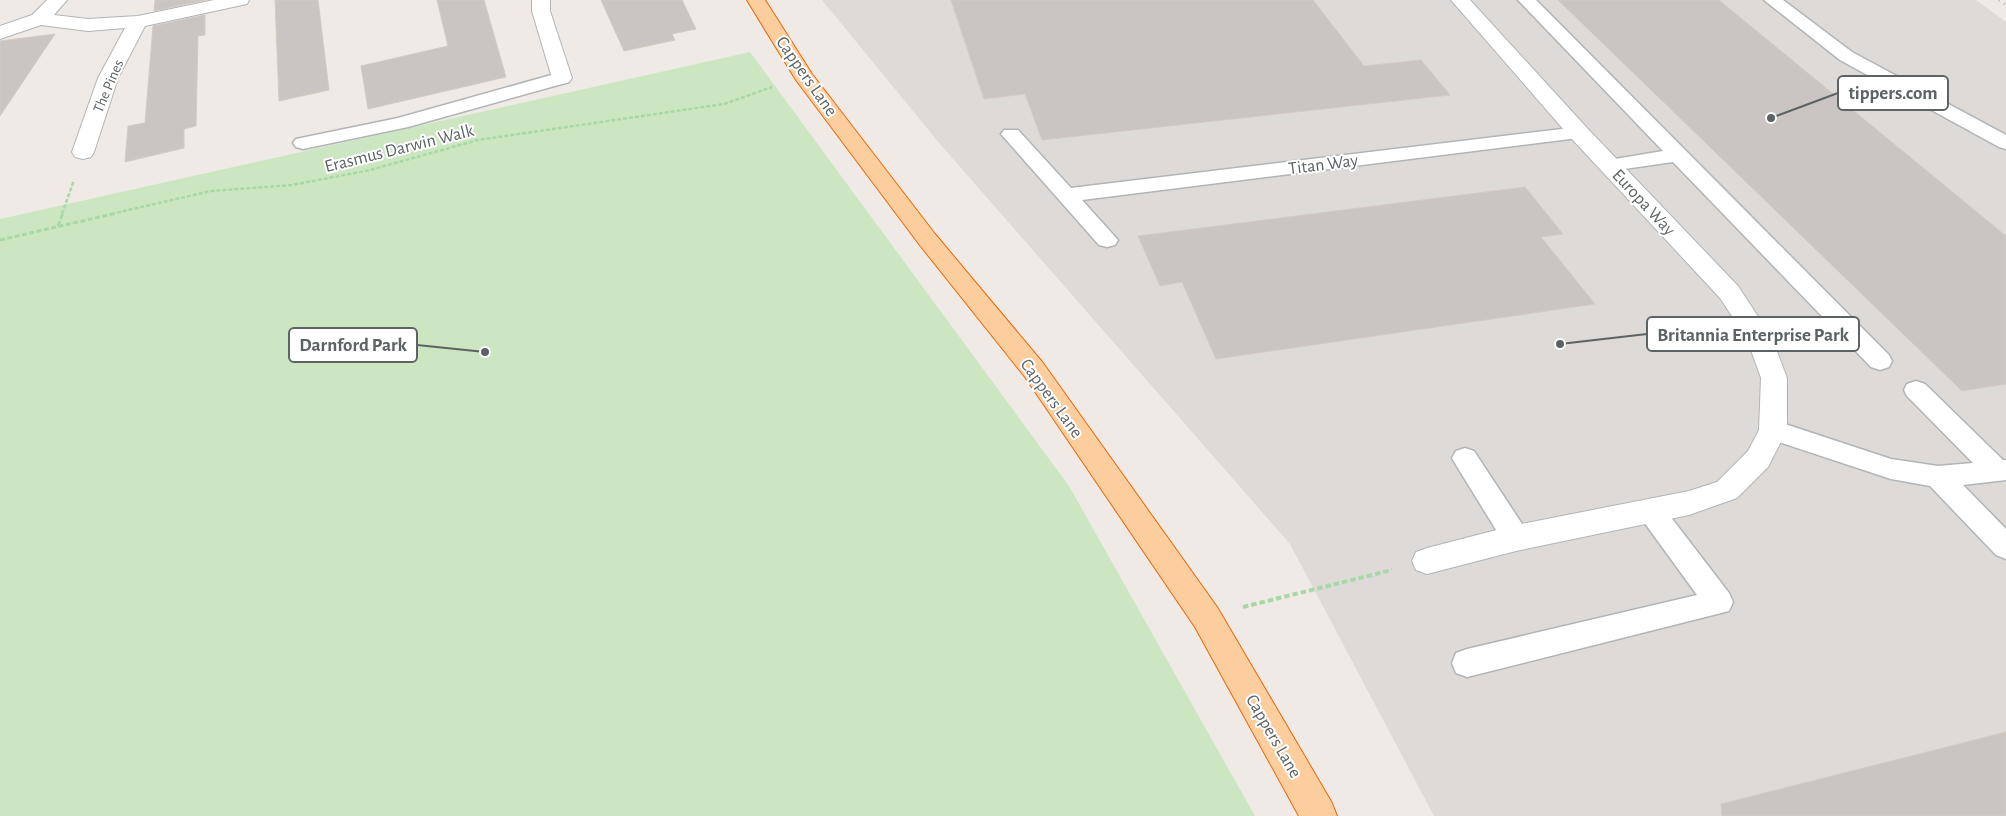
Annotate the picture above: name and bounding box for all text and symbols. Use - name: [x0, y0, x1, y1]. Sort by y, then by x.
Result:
- street label: Cappers Lane: [772, 33, 840, 120]
- street label: The Pines: [91, 57, 126, 115]
- callout: tippers.com: [1838, 76, 1948, 110]
- text: tippers.com: [1848, 84, 1938, 103]
- street label: Erasmus Darwin Walk: [323, 122, 476, 176]
- street label: Titan Way: [1287, 152, 1359, 178]
- street label: Europa Way: [1608, 166, 1678, 239]
- callout: Britannia Enterprise Park: [1647, 317, 1859, 351]
- text: Britannia Enterprise Park: [1657, 326, 1849, 345]
- callout: Darnford Park: [289, 328, 417, 362]
- text: Darnford Park: [299, 336, 407, 355]
- street label: Cappers Lane: [1017, 356, 1086, 441]
- street label: Cappers Lane: [1242, 692, 1304, 781]

